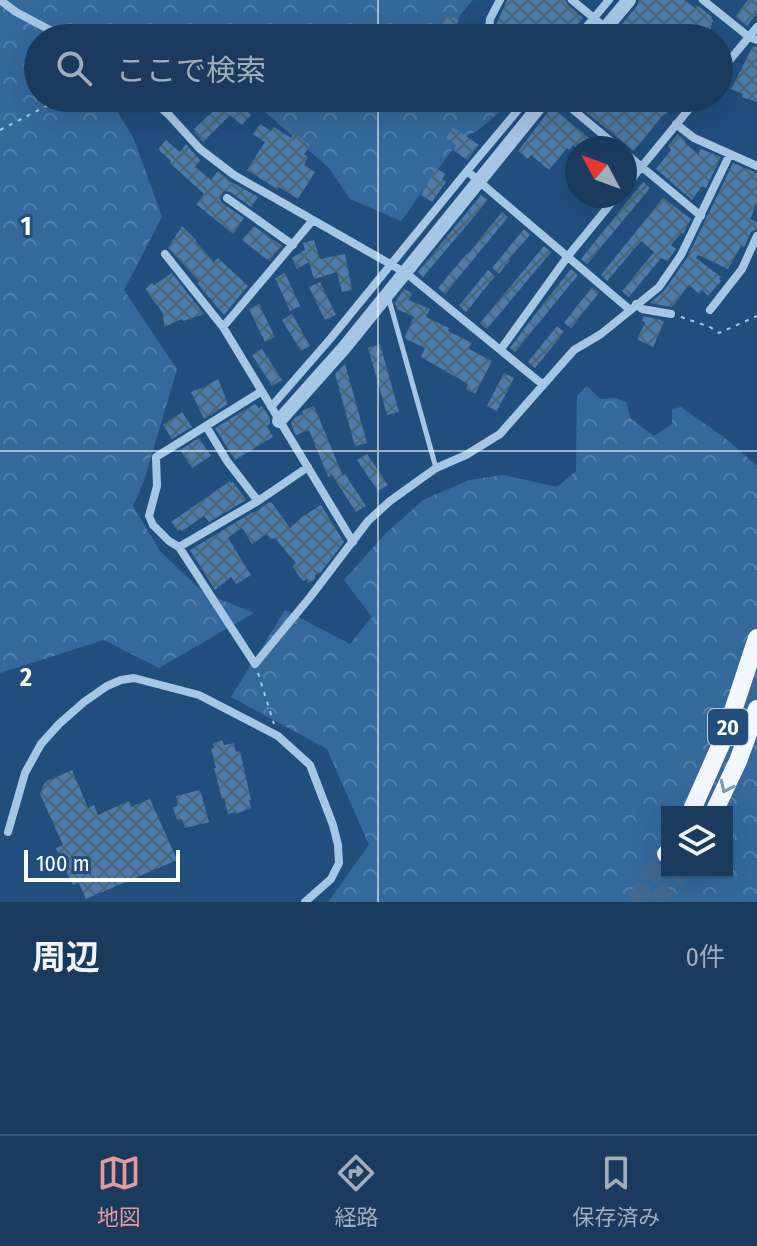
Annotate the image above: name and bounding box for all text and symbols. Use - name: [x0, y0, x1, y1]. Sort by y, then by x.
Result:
- search box: [24, 24, 733, 112]
- icon: search: [52, 46, 96, 90]
- text: ここで検索: [116, 53, 266, 89]
- north arrow: [565, 136, 637, 208]
- text: 1: [21, 211, 32, 242]
- text: 2: [19, 662, 32, 693]
- road number: 20: [708, 709, 748, 745]
- one-way arrow: [719, 778, 735, 793]
- map controls: [661, 806, 733, 878]
- button: layers: [661, 806, 733, 878]
- scale bar: [24, 846, 180, 882]
- text: 100 m: [36, 850, 90, 877]
- text: 周辺: [32, 937, 100, 978]
- text: 0件: [685, 942, 725, 973]
- tab: 地図: [97, 1151, 141, 1231]
- tab: 経路: [334, 1151, 378, 1231]
- tab: 保存済み: [572, 1151, 660, 1231]

